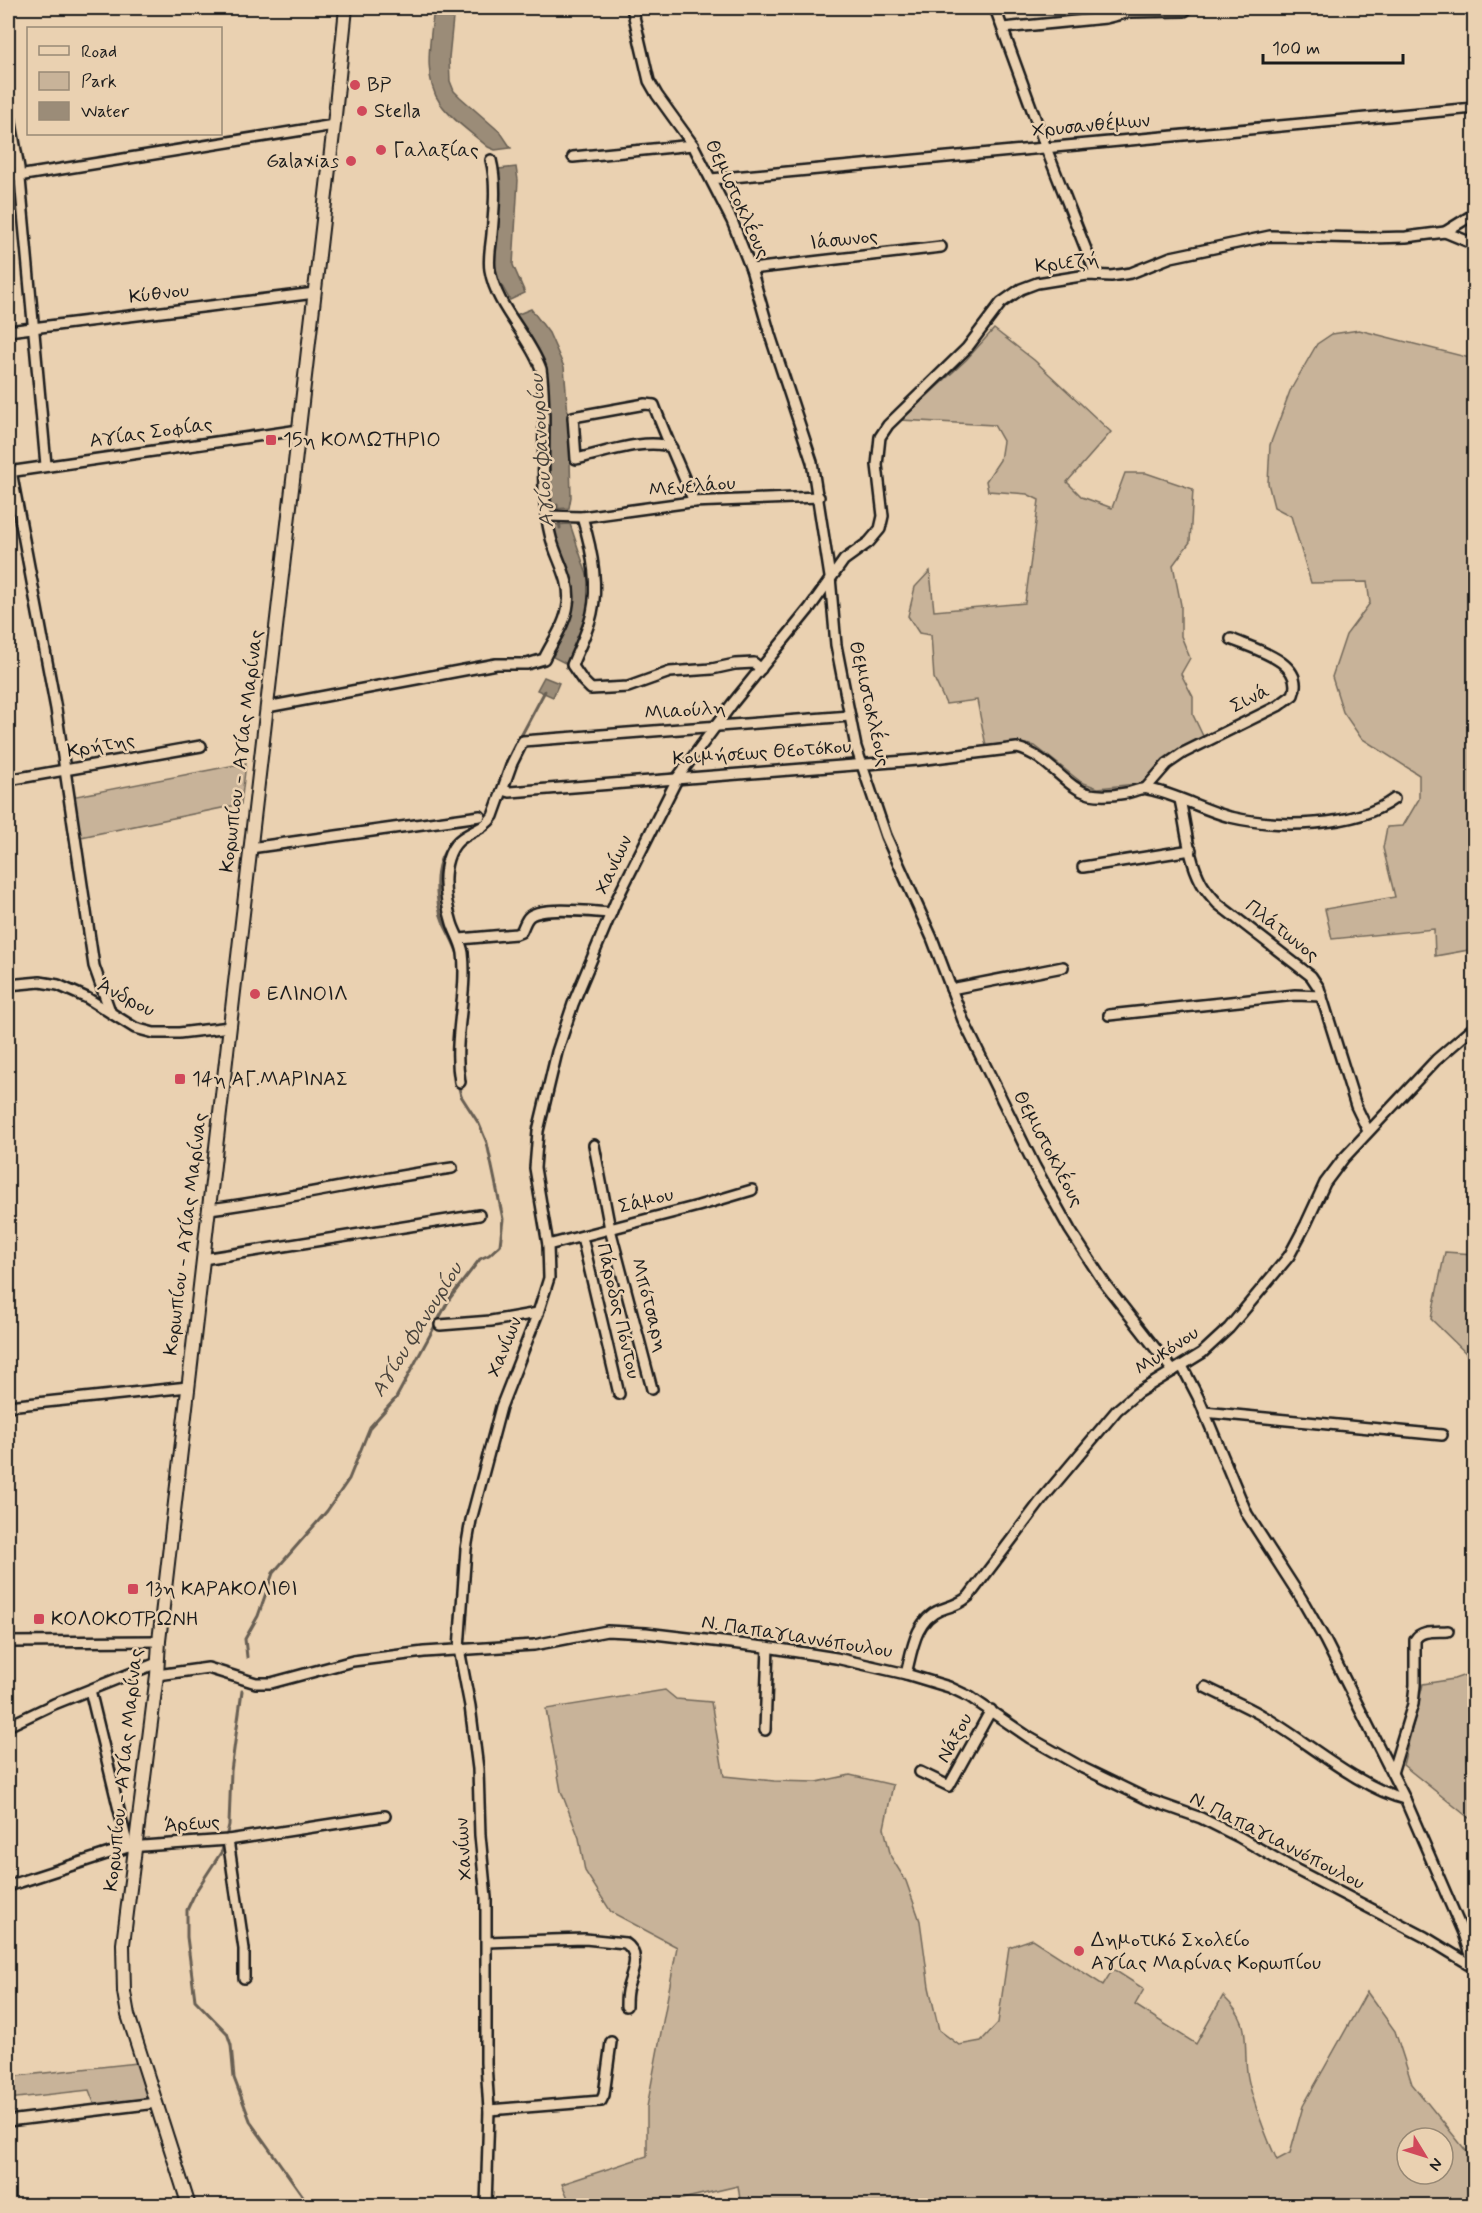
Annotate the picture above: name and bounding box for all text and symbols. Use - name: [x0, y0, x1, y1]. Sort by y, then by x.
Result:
- legend: [27, 27, 222, 135]
- scale bar: [1263, 27, 1402, 65]
- text: 100 m: [1272, 37, 1320, 61]
- text: Road: [81, 40, 117, 64]
- text: Park: [81, 70, 117, 94]
- place label: BP: [367, 72, 392, 99]
- marker: BP: [348, 78, 362, 92]
- place label: Stella: [374, 98, 421, 125]
- text: Water: [81, 100, 130, 124]
- marker: Stella: [355, 104, 369, 118]
- street label: Χρυσανθέμων: [1031, 107, 1151, 145]
- street label: Θεμιστοκλέους: [698, 135, 776, 263]
- place label: Γαλαξίας: [393, 137, 479, 164]
- marker: Γαλαξίας: [374, 143, 388, 157]
- place label: Galaxias: [266, 148, 339, 175]
- marker: Galaxias: [344, 154, 358, 168]
- street label: Ιάσωνος: [809, 223, 880, 257]
- street label: Κριεζή: [1033, 246, 1101, 280]
- street label: Κύθνου: [127, 277, 191, 311]
- water label: Αγίου Φανουρίου: [523, 372, 561, 529]
- street label: Αγίας Σοφίας: [88, 411, 215, 455]
- place label: 15η ΚΟΜΩΤΗΡΙΟ: [283, 427, 441, 454]
- marker: 15η ΚΟΜΩΤΗΡΙΟ: [264, 433, 278, 447]
- street label: Μενελάου: [647, 470, 737, 504]
- street label: Κορωπίου - Αγίας Μαρίνας: [214, 628, 270, 874]
- street label: Θεμιστοκλέους: [841, 639, 897, 770]
- street label: Σινά: [1226, 678, 1275, 720]
- street label: Μιαούλη: [643, 695, 727, 727]
- street label: Κρήτης: [65, 727, 137, 765]
- street label: Κοιμήσεως Θεοτόκου: [672, 733, 852, 773]
- street label: Χανίων: [588, 831, 640, 899]
- street label: Πλάτωνος: [1239, 894, 1325, 969]
- street label: Άνδρου: [93, 972, 159, 1024]
- place label: ΕΛΙΝΟΙΛ: [267, 981, 347, 1008]
- marker: ΕΛΙΝΟΙΛ: [248, 987, 262, 1001]
- place label: 14η ΑΓ.ΜΑΡΙΝΑΣ: [192, 1066, 348, 1093]
- marker: 14η ΑΓ.ΜΑΡΙΝΑΣ: [173, 1072, 187, 1086]
- street label: Θεμιστοκλέους: [1006, 1086, 1090, 1212]
- street label: Κορωπίου - Αγίας Μαρίνας: [158, 1111, 214, 1357]
- street label: Σάμου: [616, 1181, 676, 1221]
- street label: Πάροδος Πόντου: [589, 1240, 647, 1382]
- street label: Μπότσαρη: [623, 1255, 675, 1355]
- water label: Αγίου Φανουρίου: [364, 1256, 470, 1403]
- street label: Χανίων: [481, 1313, 529, 1381]
- street label: Μυκόνου: [1129, 1320, 1205, 1382]
- place label: 13η ΚΑΡΑΚΟΛΙΘΙ: [145, 1576, 298, 1603]
- marker: 13η ΚΑΡΑΚΟΛΙΘΙ: [126, 1582, 140, 1596]
- place label: ΚΟΛΟΚΟΤΡΩΝΗ: [51, 1606, 199, 1633]
- street label: Ν. Παπαγιαννόπουλου: [700, 1609, 894, 1665]
- marker: ΚΟΛΟΚΟΤΡΩΝΗ: [32, 1612, 46, 1626]
- street label: Κορωπίου - Αγίας Μαρίνας: [98, 1647, 150, 1893]
- street label: Νάξου: [930, 1708, 980, 1768]
- street label: Ν. Παπαγιαννόπουλου: [1185, 1785, 1369, 1897]
- street label: Άρεως: [163, 1809, 221, 1839]
- street label: Χανίων: [448, 1816, 480, 1881]
- place label: Δημοτικό Σχολείο Αγίας Μαρίνας Κορωπίου: [1091, 1927, 1321, 1977]
- marker: Δημοτικό Σχολείο Αγίας Μαρίνας Κορωπίου: [1072, 1944, 1086, 1958]
- north arrow: [1395, 2126, 1455, 2186]
- text: N: [1424, 2154, 1447, 2175]

